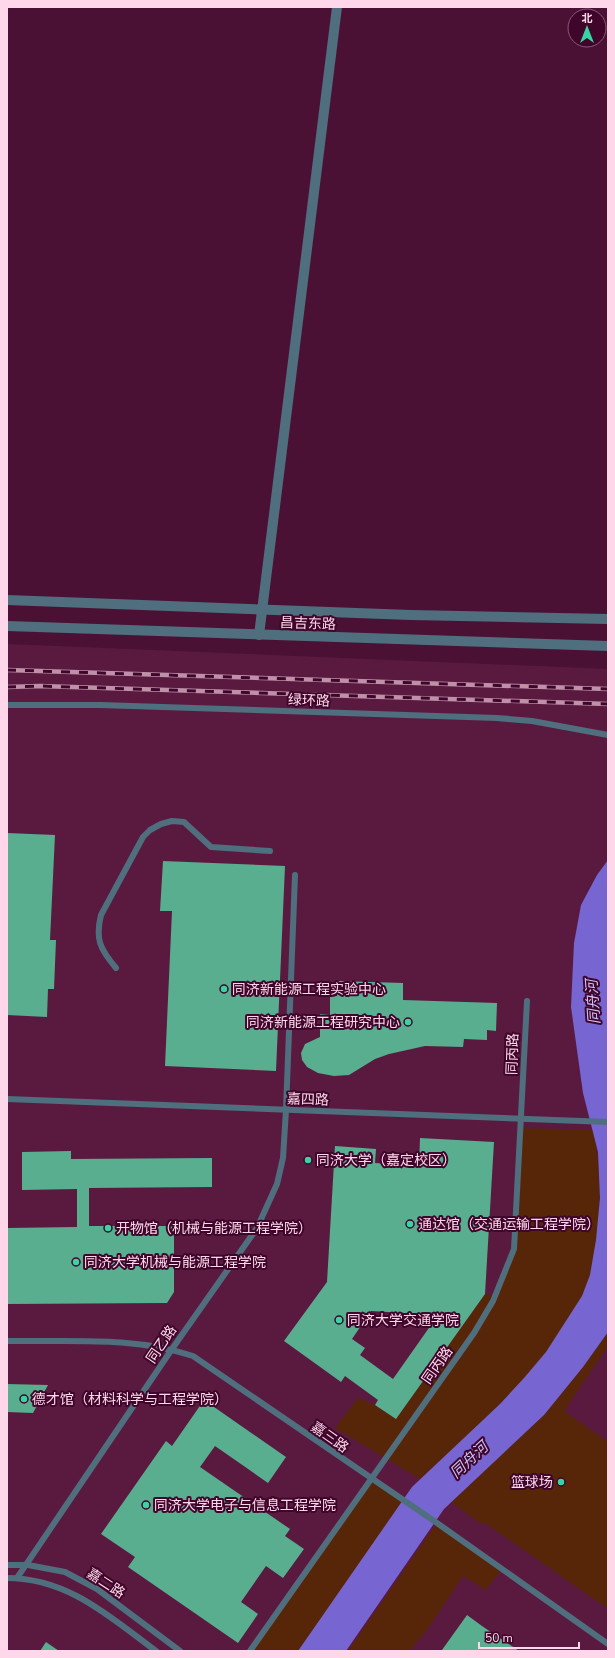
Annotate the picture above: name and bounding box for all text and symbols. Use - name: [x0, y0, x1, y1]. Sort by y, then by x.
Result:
- north arrow: [567, 8, 607, 48]
- text: 北: [582, 11, 593, 26]
- street label: 昌吉东路: [280, 613, 336, 634]
- street label: 绿环路: [288, 690, 330, 711]
- water label: 同舟河: [581, 976, 605, 1025]
- place label: 同济新能源工程实验中心: [232, 980, 386, 999]
- marker: 同济新能源工程实验中心: [219, 984, 229, 994]
- place label: 同济新能源工程研究中心: [246, 1013, 400, 1032]
- marker: 同济新能源工程研究中心: [403, 1017, 413, 1027]
- street label: 同丙路: [502, 1033, 523, 1075]
- street label: 嘉四路: [287, 1089, 329, 1110]
- place label: 同济大学（嘉定校区）: [316, 1151, 456, 1170]
- marker: 同济大学（嘉定校区）: [303, 1155, 313, 1165]
- place label: 通达馆（交通运输工程学院）: [418, 1215, 600, 1234]
- place label: 开物馆（机械与能源工程学院）: [116, 1219, 312, 1238]
- marker: 通达馆（交通运输工程学院）: [405, 1219, 415, 1229]
- marker: 开物馆（机械与能源工程学院）: [103, 1223, 113, 1233]
- place label: 同济大学机械与能源工程学院: [84, 1253, 266, 1272]
- marker: 同济大学机械与能源工程学院: [71, 1257, 81, 1267]
- place label: 同济大学交通学院: [347, 1311, 459, 1330]
- marker: 同济大学交通学院: [334, 1315, 344, 1325]
- street label: 同乙路: [142, 1322, 181, 1367]
- street label: 同丙路: [418, 1343, 457, 1388]
- place label: 德才馆（材料科学与工程学院）: [32, 1390, 228, 1409]
- marker: 德才馆（材料科学与工程学院）: [19, 1394, 29, 1404]
- street label: 嘉三路: [307, 1418, 352, 1457]
- water label: 同舟河: [446, 1435, 494, 1483]
- place label: 篮球场: [511, 1473, 553, 1492]
- marker: 篮球场: [556, 1477, 566, 1487]
- place label: 同济大学电子与信息工程学院: [154, 1496, 336, 1515]
- marker: 同济大学电子与信息工程学院: [141, 1500, 151, 1510]
- street label: 嘉二路: [83, 1564, 129, 1603]
- scale bar: [479, 1624, 579, 1650]
- text: 50 m: [485, 1630, 513, 1646]

